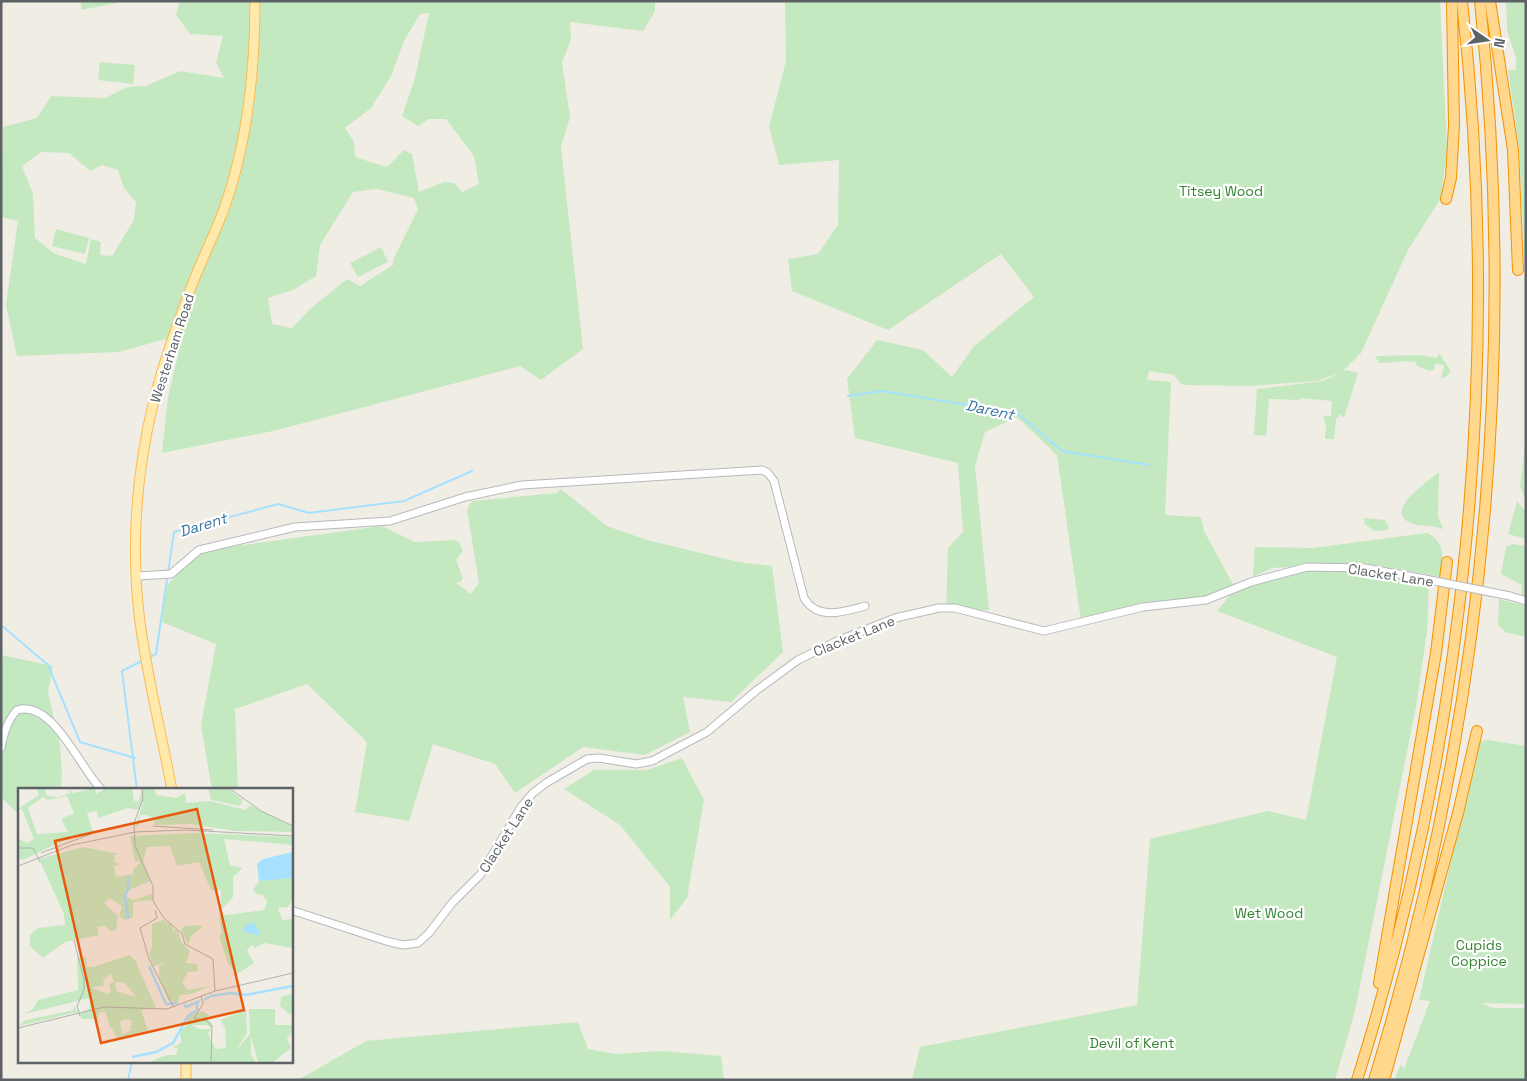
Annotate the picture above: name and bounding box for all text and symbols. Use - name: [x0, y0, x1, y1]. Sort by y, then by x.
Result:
- north arrow: [1462, 15, 1512, 65]
- text: N: [1490, 36, 1509, 50]
- park label: Titsey Wood: [1179, 182, 1263, 200]
- street label: Westerham Road: [146, 291, 198, 405]
- water label: Darent: [964, 395, 1018, 424]
- water label: Darent: [177, 508, 231, 541]
- street label: Clacket Lane: [1347, 559, 1435, 591]
- street label: Clacket Lane: [811, 611, 897, 661]
- inset map: [18, 788, 292, 1064]
- street label: Clacket Lane: [475, 794, 537, 876]
- park label: Wet Wood: [1235, 904, 1303, 922]
- park label: Cupids Coppice: [1451, 936, 1507, 970]
- park label: Devil of Kent: [1090, 1034, 1174, 1052]

